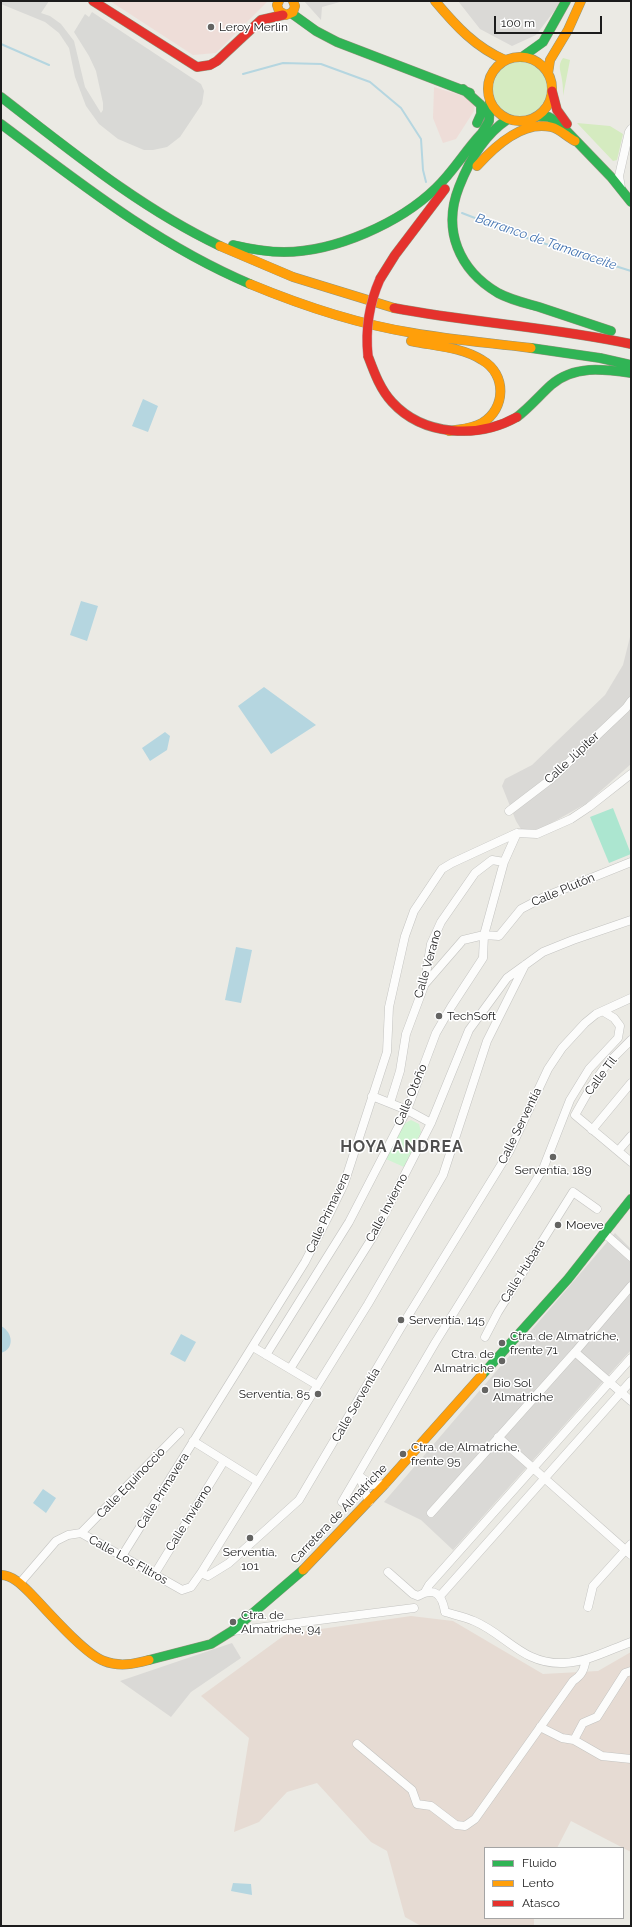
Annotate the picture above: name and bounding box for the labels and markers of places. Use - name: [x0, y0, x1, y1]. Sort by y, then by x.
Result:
- place label: Leroy Merlin: [219, 20, 288, 34]
- marker: Leroy Merlin: [206, 22, 216, 32]
- place label: TechSoft: [447, 1009, 496, 1023]
- marker: TechSoft: [434, 1011, 444, 1021]
- marker: Serventía, 189: [548, 1152, 558, 1162]
- place label: Serventía, 189: [515, 1163, 591, 1177]
- place label: Moeve: [566, 1218, 604, 1232]
- marker: Moeve: [553, 1220, 563, 1230]
- place label: Serventía, 145: [409, 1313, 485, 1327]
- marker: Serventía, 145: [396, 1315, 406, 1325]
- place label: Ctra. de Almatriche, frente 71: [510, 1329, 619, 1357]
- marker: Ctra. de Almatriche, frente 71: [497, 1338, 507, 1348]
- place label: Ctra. de Almatriche: [434, 1347, 494, 1375]
- marker: Ctra. de Almatriche: [497, 1356, 507, 1366]
- place label: Bio Sol Almatriche: [493, 1376, 553, 1404]
- marker: Bio Sol Almatriche: [480, 1385, 490, 1395]
- place label: Serventía, 85: [239, 1387, 310, 1401]
- marker: Serventía, 85: [313, 1389, 323, 1399]
- place label: Ctra. de Almatriche, frente 95: [411, 1440, 520, 1468]
- marker: Ctra. de Almatriche, frente 95: [398, 1449, 408, 1459]
- marker: Serventía, 101: [245, 1533, 255, 1543]
- place label: Serventía, 101: [223, 1545, 277, 1573]
- place label: Ctra. de Almatriche, 94: [241, 1608, 321, 1636]
- marker: Ctra. de Almatriche, 94: [228, 1617, 238, 1627]

